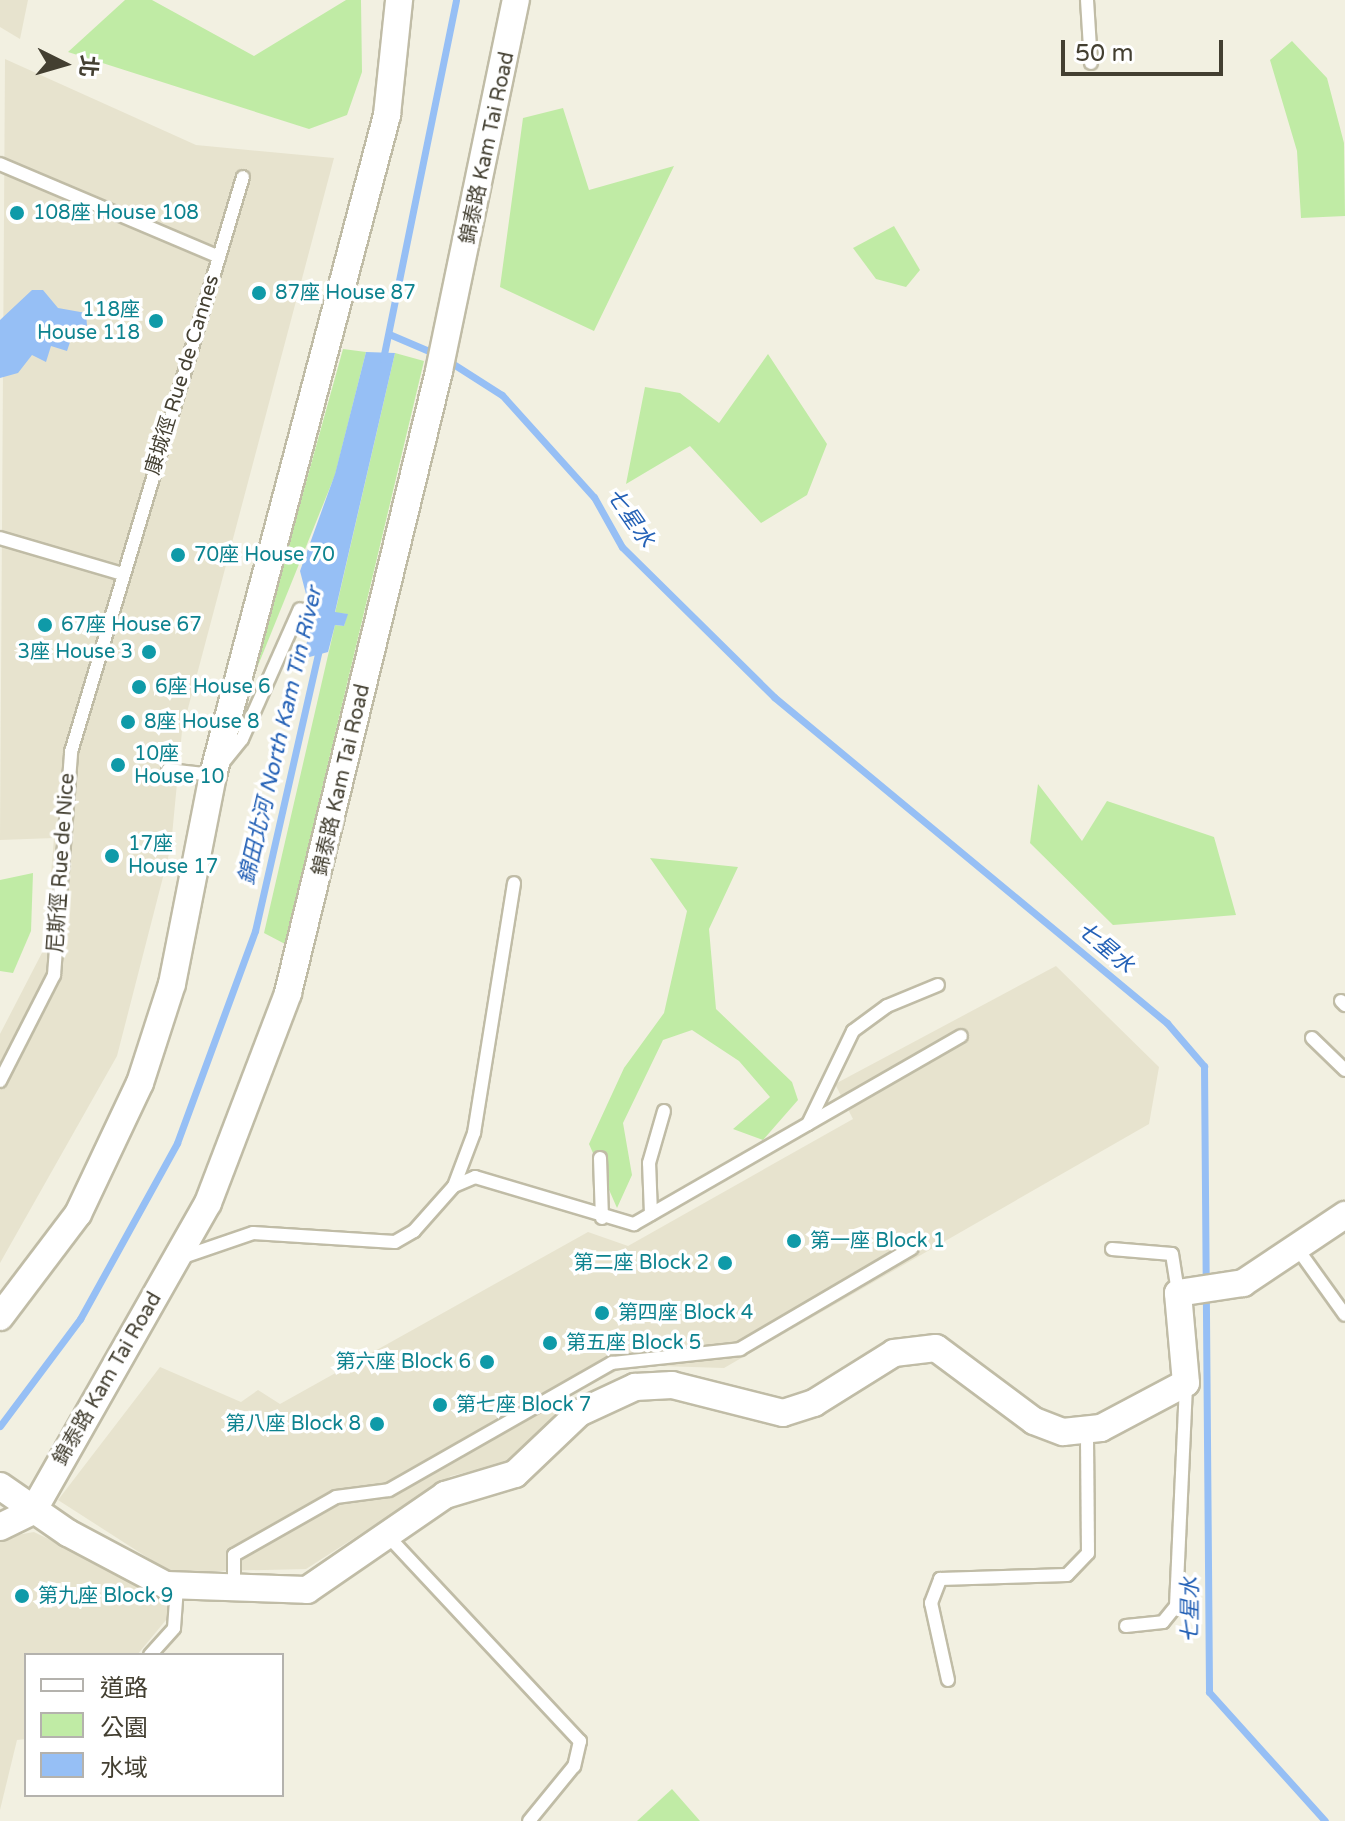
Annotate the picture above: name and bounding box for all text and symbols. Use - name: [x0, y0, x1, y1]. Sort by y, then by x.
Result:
- north arrow: [24, 24, 104, 104]
- scale bar: [1065, 24, 1227, 74]
- text: 50 m: [1075, 39, 1133, 68]
- street label: 錦泰路 Kam Tai Road: [456, 50, 520, 246]
- text: 北: [74, 54, 102, 78]
- place label: 108座 House 108: [33, 201, 199, 225]
- marker: 108座 House 108: [8, 204, 26, 222]
- street label: 康城徑 Rue de Cannes: [141, 272, 225, 478]
- place label: 87座 House 87: [275, 281, 416, 305]
- marker: 87座 House 87: [250, 284, 268, 302]
- place label: 118座 House 118: [37, 298, 140, 345]
- marker: 118座 House 118: [147, 312, 165, 330]
- water label: 七星水: [600, 483, 660, 553]
- place label: 70座 House 70: [194, 543, 335, 567]
- marker: 70座 House 70: [169, 546, 187, 564]
- water label: 錦田北河 North Kam Tin River: [234, 585, 328, 887]
- place label: 67座 House 67: [61, 613, 202, 637]
- marker: 67座 House 67: [36, 616, 54, 634]
- place label: 3座 House 3: [17, 640, 133, 664]
- marker: 3座 House 3: [140, 643, 158, 661]
- place label: 6座 House 6: [155, 675, 271, 699]
- marker: 6座 House 6: [130, 678, 148, 696]
- street label: 錦泰路 Kam Tai Road: [308, 682, 376, 878]
- place label: 8座 House 8: [144, 710, 260, 734]
- marker: 8座 House 8: [119, 713, 137, 731]
- place label: 10座 House 10: [134, 742, 224, 789]
- marker: 10座 House 10: [109, 756, 127, 774]
- street label: 尼斯徑 Rue de Nice: [44, 772, 80, 954]
- place label: 17座 House 17: [128, 832, 218, 879]
- marker: 17座 House 17: [103, 847, 121, 865]
- water label: 七星水: [1071, 917, 1139, 979]
- place label: 第一座 Block 1: [810, 1229, 945, 1253]
- marker: 第一座 Block 1: [785, 1232, 803, 1250]
- place label: 第二座 Block 2: [574, 1251, 709, 1275]
- marker: 第二座 Block 2: [716, 1254, 734, 1272]
- street label: 錦泰路 Kam Tai Road: [49, 1288, 167, 1470]
- place label: 第四座 Block 4: [618, 1301, 753, 1325]
- marker: 第四座 Block 4: [593, 1304, 611, 1322]
- place label: 第五座 Block 5: [566, 1331, 701, 1355]
- marker: 第五座 Block 5: [541, 1334, 559, 1352]
- place label: 第六座 Block 6: [336, 1350, 471, 1374]
- marker: 第六座 Block 6: [478, 1353, 496, 1371]
- place label: 第七座 Block 7: [456, 1393, 591, 1417]
- marker: 第七座 Block 7: [431, 1396, 449, 1414]
- place label: 第八座 Block 8: [226, 1412, 361, 1436]
- marker: 第八座 Block 8: [368, 1415, 386, 1433]
- water label: 七星水: [1178, 1577, 1204, 1643]
- place label: 第九座 Block 9: [38, 1584, 173, 1608]
- marker: 第九座 Block 9: [13, 1587, 31, 1605]
- legend: [24, 1653, 284, 1797]
- text: 道路: [100, 1674, 148, 1703]
- text: 公園: [100, 1714, 148, 1743]
- text: 水域: [100, 1754, 148, 1783]

